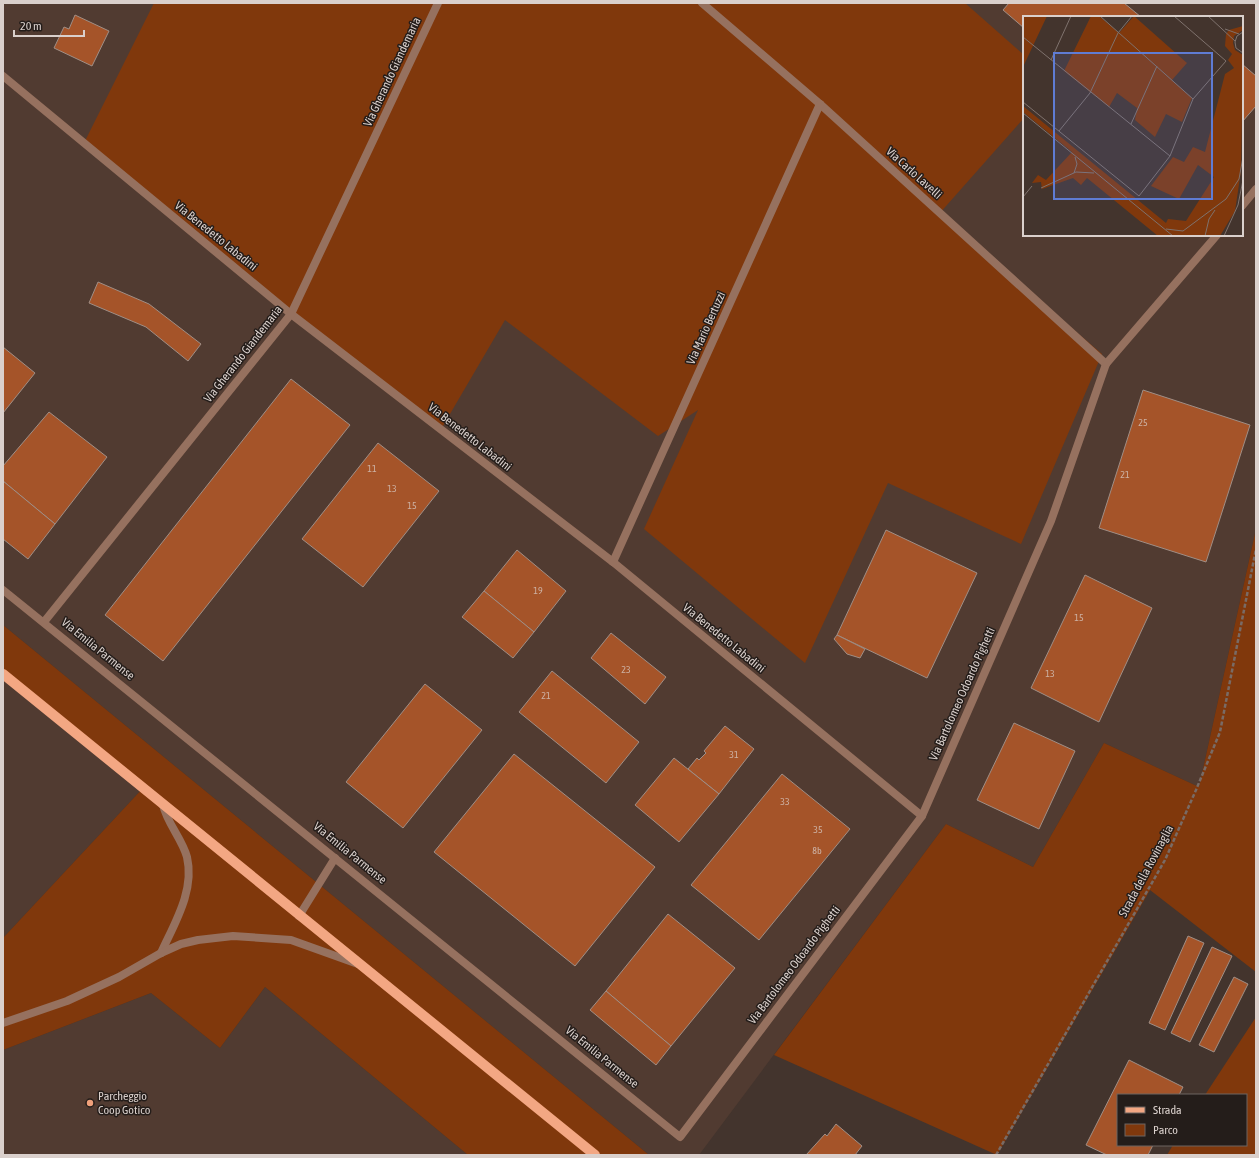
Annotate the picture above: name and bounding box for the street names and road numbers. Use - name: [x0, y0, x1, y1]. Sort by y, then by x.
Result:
- street label: Via Gherando Giandemaria: [361, 15, 423, 129]
- street label: Via Carlo Lavelli: [883, 144, 945, 202]
- street label: Via Benedetto Labadini: [172, 198, 260, 274]
- street label: Via Mario Bertuzzi: [684, 289, 728, 367]
- street label: Via Gherando Giandemaria: [201, 303, 285, 405]
- street label: Via Benedetto Labadini: [426, 400, 514, 474]
- street label: Via Benedetto Labadini: [680, 600, 768, 676]
- street label: Via Emilia Parmense: [59, 615, 137, 683]
- street label: Via Bartolomeo Odoardo Pighetti: [926, 625, 998, 763]
- street label: Via Emilia Parmense: [311, 819, 389, 887]
- street label: Strada della Rovinaglia: [1116, 823, 1176, 919]
- street label: Via Bartolomeo Odoardo Pighetti: [745, 903, 843, 1027]
- street label: Via Emilia Parmense: [563, 1023, 641, 1091]

